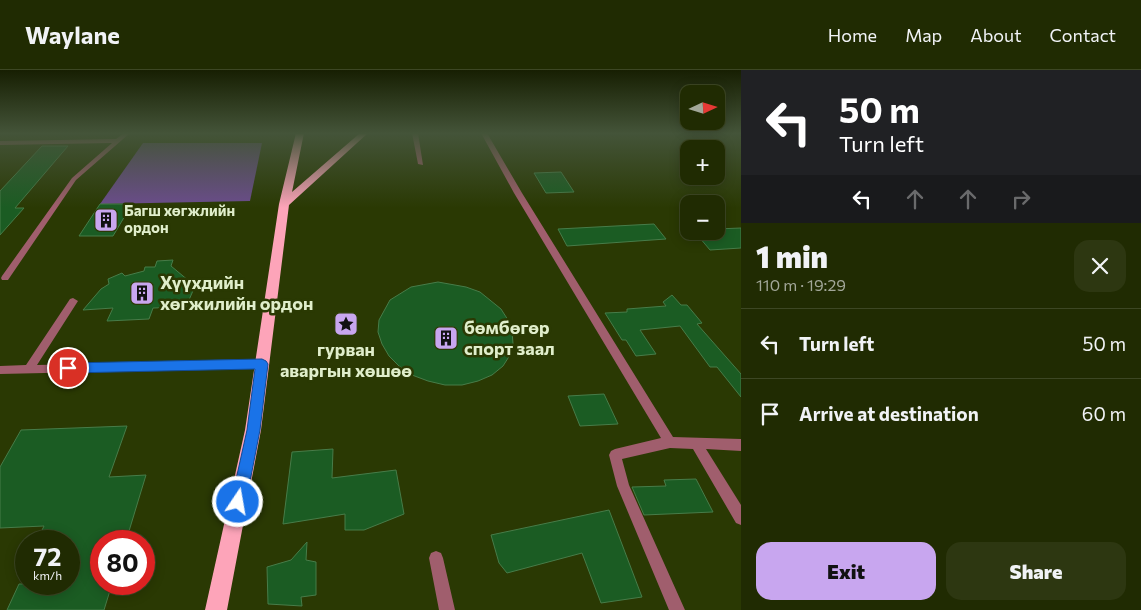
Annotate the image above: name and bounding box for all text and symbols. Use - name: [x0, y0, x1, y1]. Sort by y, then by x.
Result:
- text: Waylane: [25, 20, 120, 49]
- text: Home: [828, 24, 877, 46]
- text: Map: [905, 24, 942, 46]
- text: About: [970, 24, 1022, 46]
- text: Contact: [1050, 24, 1116, 46]
- north arrow: [680, 85, 725, 130]
- map controls: [680, 85, 725, 240]
- text: 50 m: [839, 87, 920, 130]
- icon: left: [756, 90, 821, 155]
- text: Turn left: [839, 130, 924, 157]
- button: +: [680, 140, 725, 185]
- icon: left: [848, 185, 876, 213]
- icon: ahead: [901, 185, 929, 213]
- icon: ahead: [954, 185, 982, 213]
- icon: right: [1007, 185, 1035, 213]
- button: −: [680, 195, 725, 240]
- place label: Багш хөгжлийн ордон: [124, 201, 235, 236]
- building icon: Багш хөгжлийн ордон: [93, 207, 119, 233]
- text: 1 min: [756, 237, 828, 274]
- button: close: [1074, 240, 1126, 292]
- place label: Хүүхдийн хөгжилийн ордон: [160, 271, 313, 314]
- text: 110 m · 19:29: [756, 275, 846, 294]
- building icon: Хүүхдийн хөгжилийн ордон: [129, 280, 155, 306]
- place icon: гурван аваргын хөшөө: [333, 311, 359, 337]
- place label: бөмбөгөр спорт заал: [464, 316, 555, 359]
- building icon: бөмбөгөр спорт заал: [433, 325, 459, 351]
- icon: left: [756, 330, 784, 358]
- text: Turn left: [799, 332, 874, 355]
- text: 50 m: [1082, 332, 1126, 355]
- place label: гурван аваргын хөшөө: [280, 338, 412, 381]
- pin: [47, 347, 89, 389]
- icon: arrive: [54, 354, 82, 382]
- icon: arrive: [756, 400, 784, 428]
- text: Arrive at destination: [799, 402, 979, 425]
- text: 60 m: [1082, 402, 1126, 425]
- position arrow: [211, 475, 263, 527]
- speed limit sign: 80: [90, 530, 155, 595]
- text: 72: [34, 541, 61, 571]
- button: Exit: [756, 542, 936, 600]
- button: Share: [946, 542, 1126, 600]
- text: km/h: [33, 568, 62, 582]

